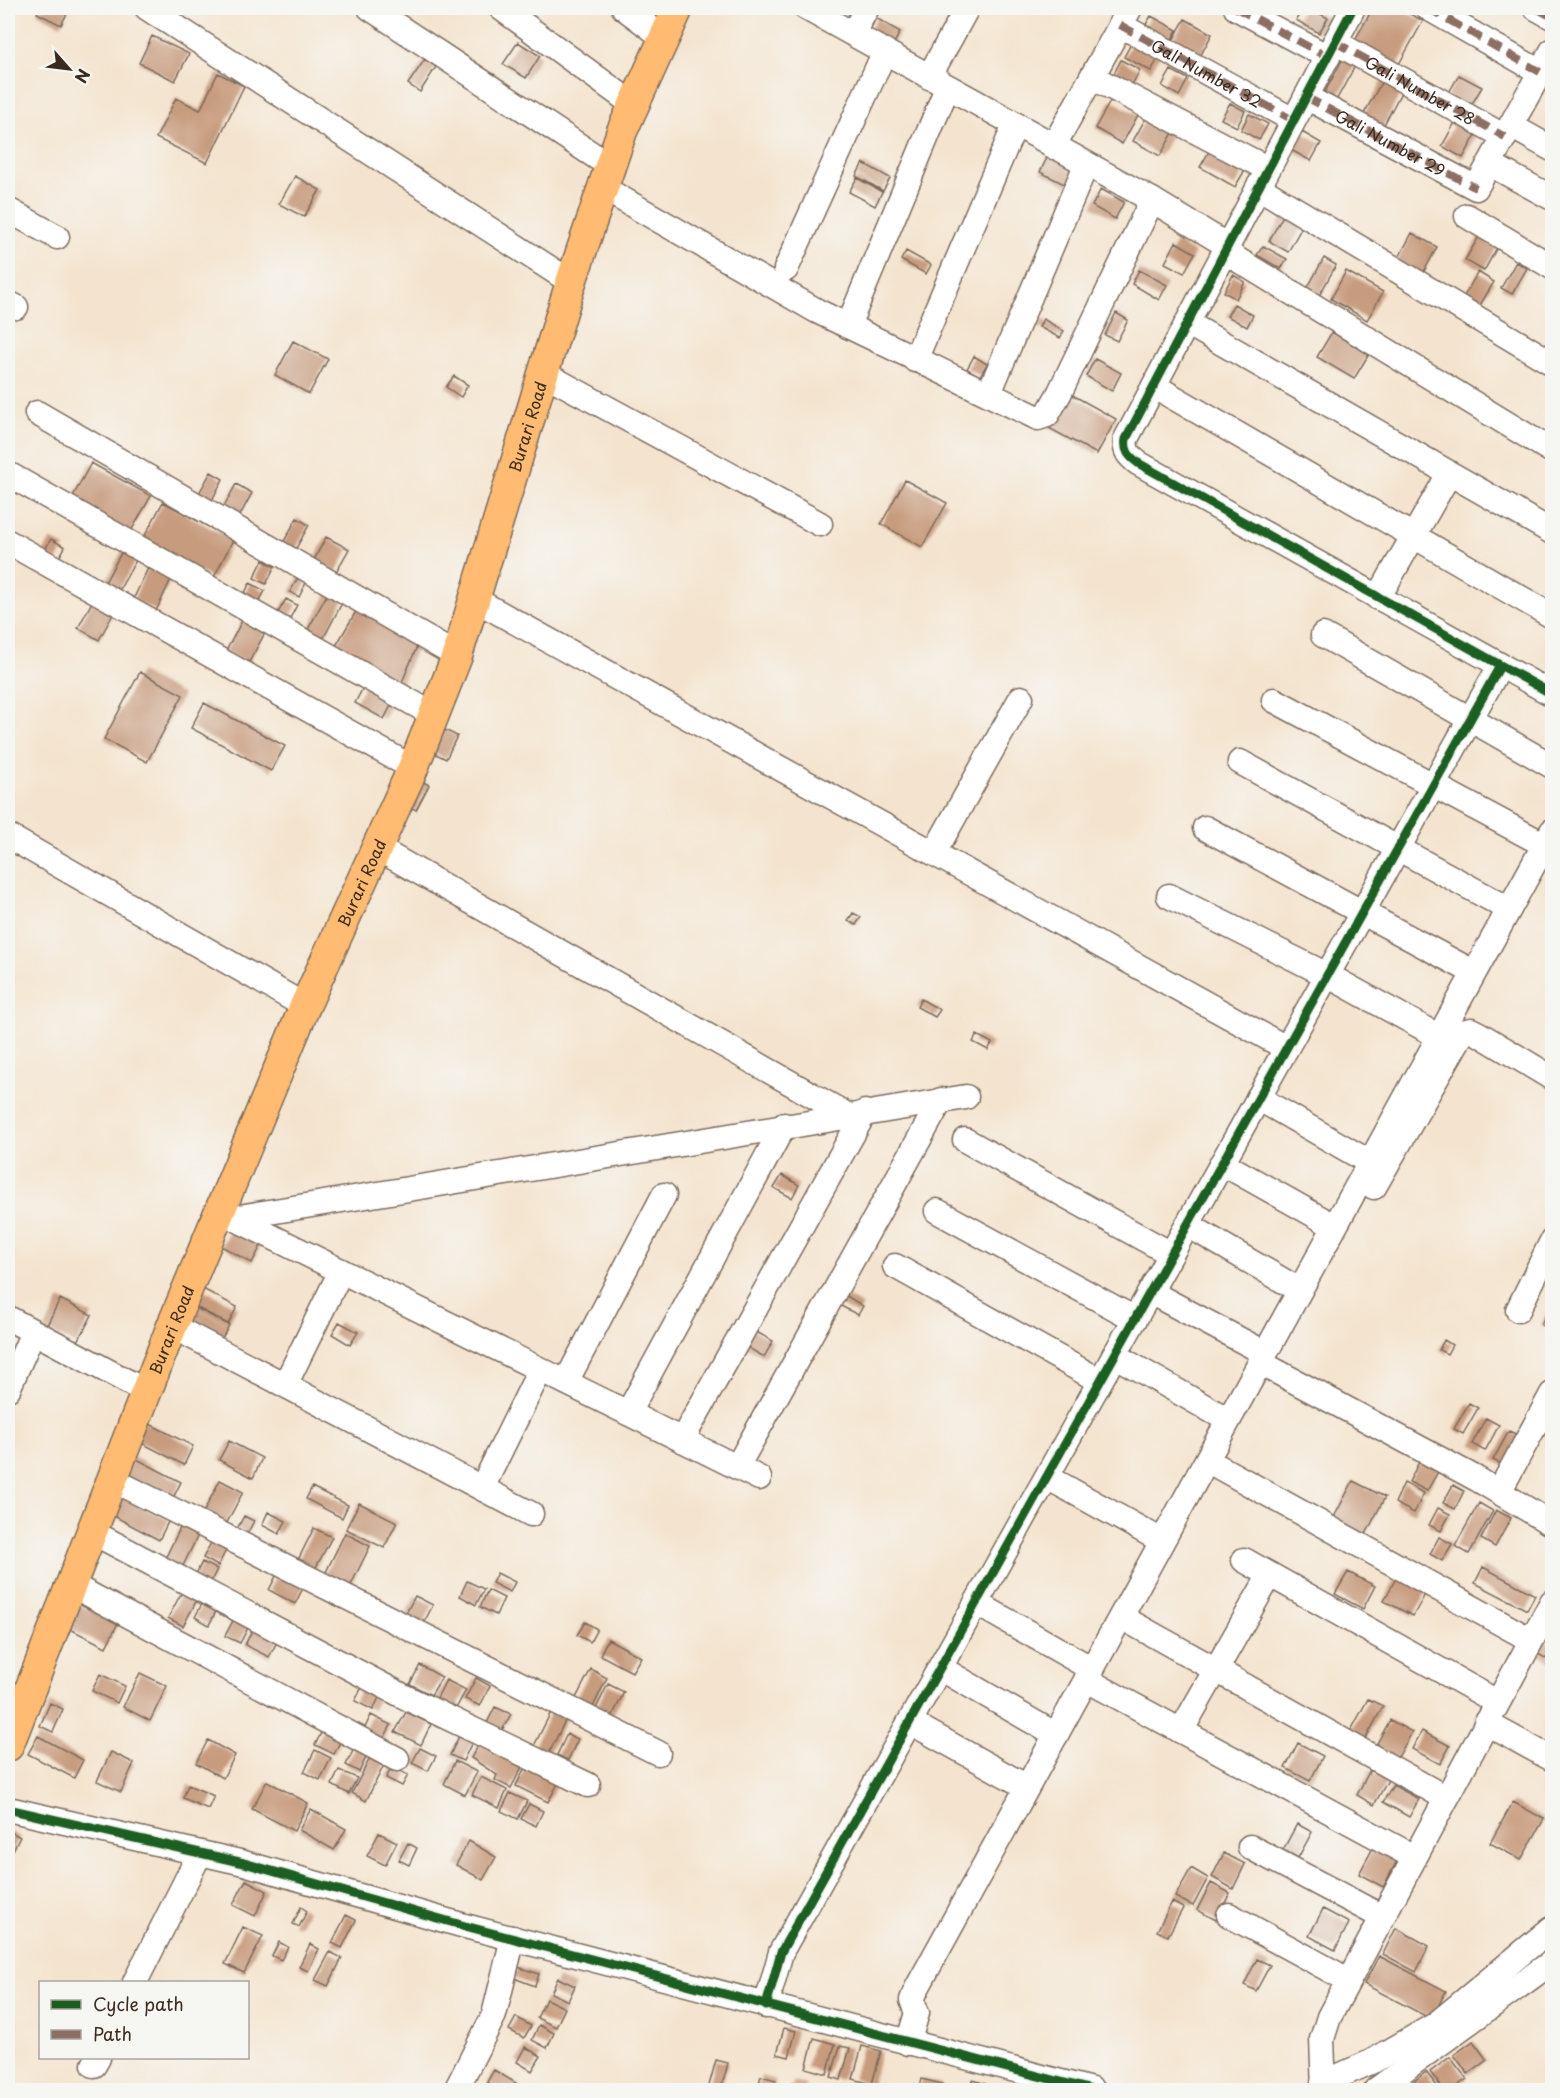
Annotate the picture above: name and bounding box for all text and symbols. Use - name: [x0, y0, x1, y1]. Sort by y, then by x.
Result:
- street label: Gali Number 32: [1147, 33, 1266, 113]
- north arrow: [39, 39, 99, 99]
- street label: Gali Number 28: [1361, 49, 1480, 130]
- text: N: [70, 65, 97, 88]
- street label: Gali Number 29: [1331, 103, 1450, 182]
- street label: Burari Road: [502, 378, 552, 475]
- street label: Burari Road: [331, 835, 391, 930]
- street label: Burari Road: [142, 1282, 200, 1378]
- legend: [39, 1981, 249, 2059]
- text: Cycle path: [93, 1990, 184, 2017]
- text: Path: [93, 2020, 132, 2047]

